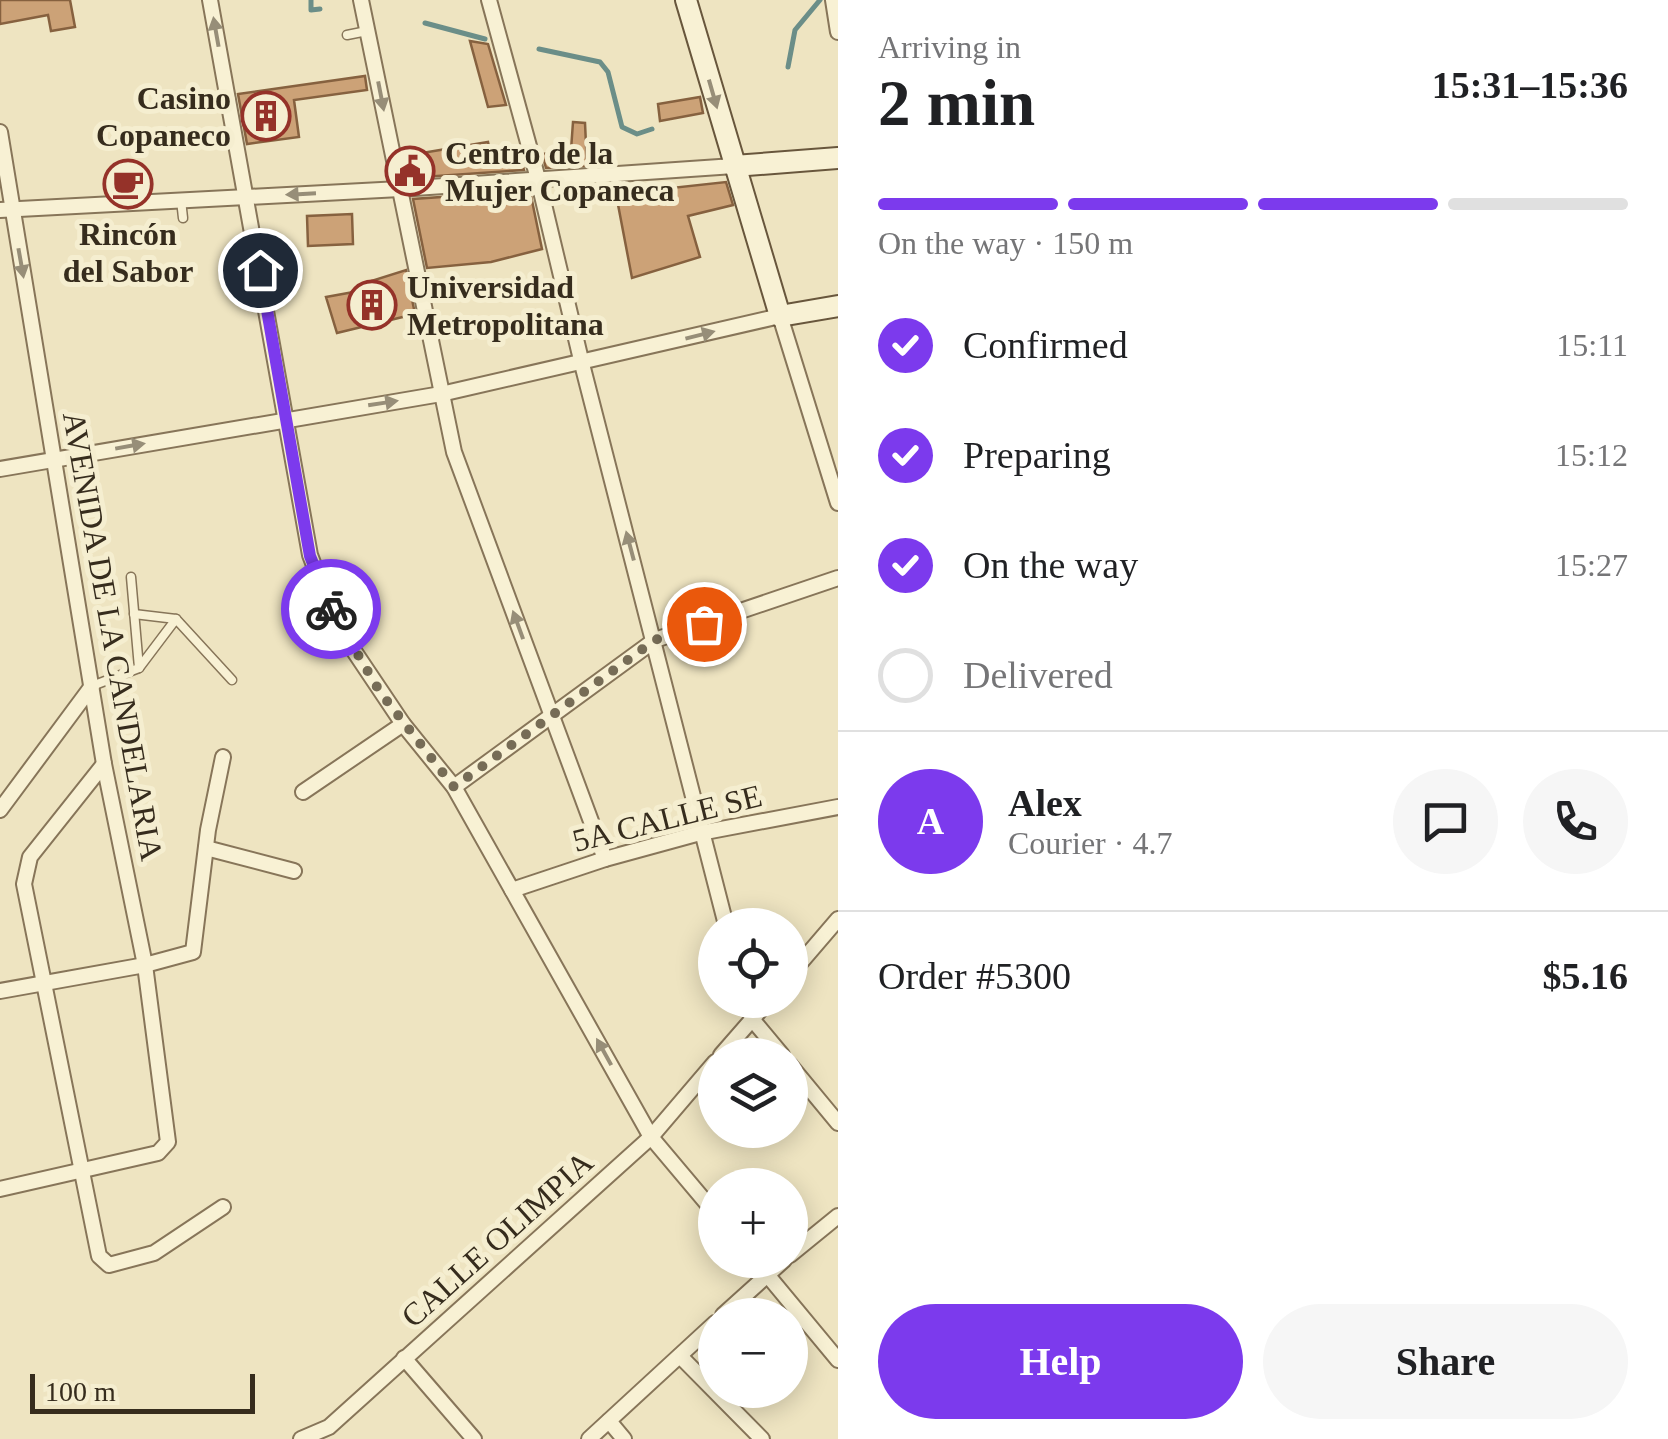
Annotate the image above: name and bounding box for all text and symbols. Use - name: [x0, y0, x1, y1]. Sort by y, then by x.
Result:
- one-way arrow: [208, 16, 223, 48]
- text: Arriving in: [878, 29, 1021, 65]
- text: 15:31–15:36: [1432, 64, 1628, 106]
- text: 2 min: [878, 67, 1035, 139]
- one-way arrow: [706, 79, 721, 110]
- place label: Casino Copaneco: [96, 80, 231, 153]
- one-way arrow: [373, 80, 389, 111]
- building icon: Casino Copaneco: [240, 90, 292, 142]
- place label: Centro de la Mujer Copaneca: [445, 135, 675, 208]
- public building icon: Centro de la Mujer Copaneca: [384, 145, 436, 197]
- cafe icon: Rincón del Sabor: [102, 158, 154, 210]
- one-way arrow: [285, 186, 317, 202]
- place label: Rincón del Sabor: [63, 216, 193, 289]
- text: On the way · 150 m: [878, 225, 1133, 261]
- pin: [218, 228, 303, 313]
- icon: home: [233, 243, 288, 298]
- one-way arrow: [14, 248, 29, 279]
- place label: Universidad Metropolitana: [407, 269, 604, 342]
- building icon: Universidad Metropolitana: [346, 279, 398, 331]
- icon: check: [878, 318, 933, 373]
- text: Confirmed: [963, 324, 1128, 366]
- one-way arrow: [685, 327, 716, 342]
- text: 15:11: [1556, 327, 1628, 363]
- one-way arrow: [368, 395, 399, 411]
- street label: AVENIDA DE LA CANDELARIA: [56, 409, 170, 863]
- icon: check: [878, 428, 933, 483]
- text: Preparing: [963, 434, 1111, 476]
- text: 15:12: [1555, 437, 1628, 473]
- one-way arrow: [115, 438, 147, 453]
- one-way arrow: [621, 530, 637, 561]
- icon: check: [878, 538, 933, 593]
- text: On the way: [963, 544, 1138, 586]
- text: 15:27: [1555, 547, 1628, 583]
- courier: [281, 559, 381, 659]
- icon: bike: [304, 582, 359, 637]
- pin: [662, 582, 747, 667]
- icon: bag: [677, 597, 732, 652]
- one-way arrow: [510, 610, 525, 640]
- text: Delivered: [963, 654, 1113, 696]
- button: chat: [1393, 769, 1498, 874]
- button: phone: [1523, 769, 1628, 874]
- street label: 5A CALLE SE: [569, 777, 765, 859]
- text: Alex: [1008, 782, 1082, 824]
- text: A: [917, 800, 944, 842]
- text: Courier · 4.7: [1008, 825, 1172, 861]
- map controls: [698, 908, 808, 1408]
- button: locate: [698, 908, 808, 1018]
- text: Order #5300: [878, 955, 1071, 997]
- text: $5.16: [1543, 955, 1628, 997]
- one-way arrow: [595, 1037, 612, 1066]
- button: layers: [698, 1038, 808, 1148]
- street label: CALLE OLIMPIA: [394, 1144, 600, 1334]
- button: +: [698, 1168, 808, 1278]
- button: −: [698, 1298, 808, 1408]
- button: Help: [878, 1304, 1243, 1419]
- button: Share: [1263, 1304, 1628, 1419]
- scale bar: [30, 1369, 255, 1414]
- text: 100 m: [45, 1376, 116, 1407]

